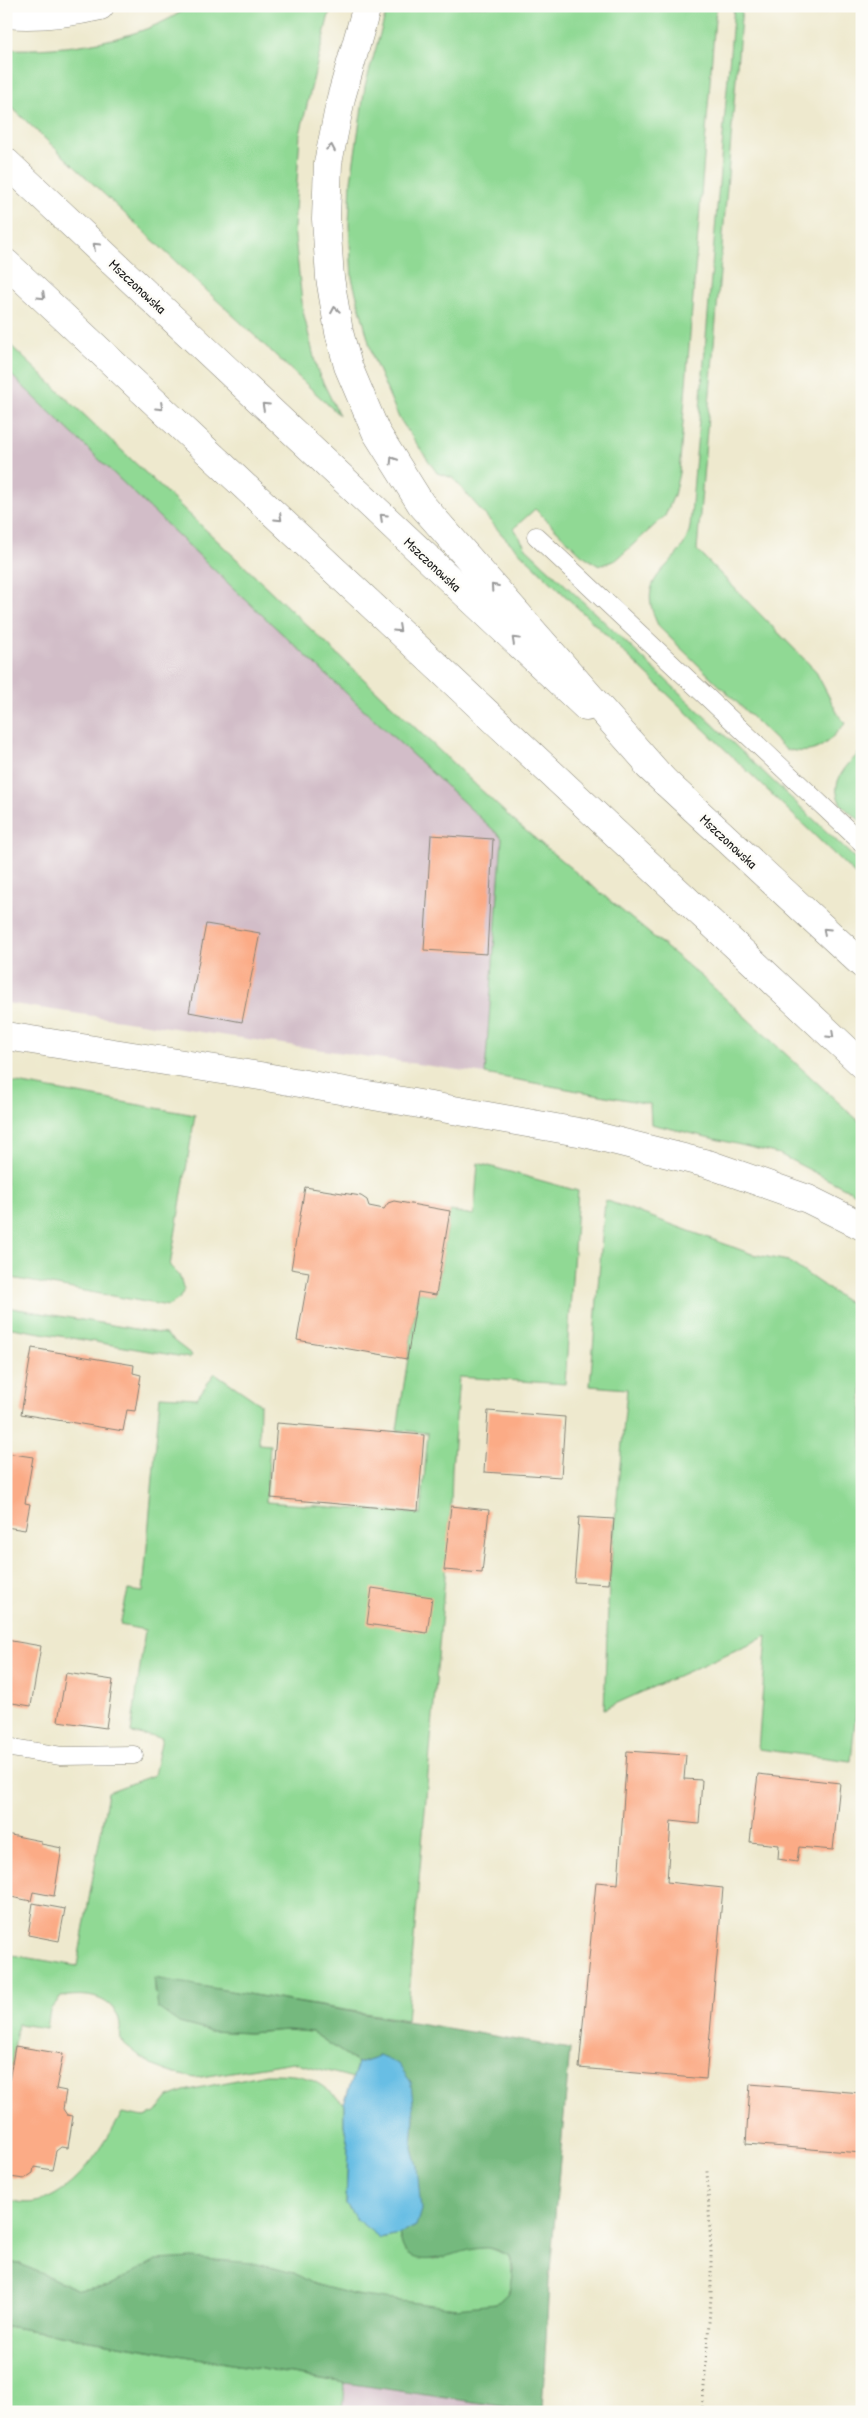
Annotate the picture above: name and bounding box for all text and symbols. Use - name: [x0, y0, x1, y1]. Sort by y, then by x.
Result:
- one-way arrow: [326, 144, 336, 153]
- one-way arrow: [92, 243, 101, 252]
- street label: Mszczonowska: [105, 255, 171, 318]
- one-way arrow: [36, 290, 45, 299]
- one-way arrow: [331, 305, 341, 314]
- one-way arrow: [155, 401, 164, 410]
- one-way arrow: [262, 403, 271, 412]
- one-way arrow: [390, 457, 400, 466]
- one-way arrow: [273, 512, 282, 521]
- one-way arrow: [380, 514, 389, 523]
- street label: Mszczonowska: [400, 533, 466, 596]
- one-way arrow: [491, 584, 500, 593]
- one-way arrow: [392, 623, 401, 632]
- one-way arrow: [511, 637, 520, 646]
- street label: Mszczonowska: [696, 810, 762, 873]
- one-way arrow: [823, 928, 832, 937]
- one-way arrow: [826, 1029, 835, 1038]

